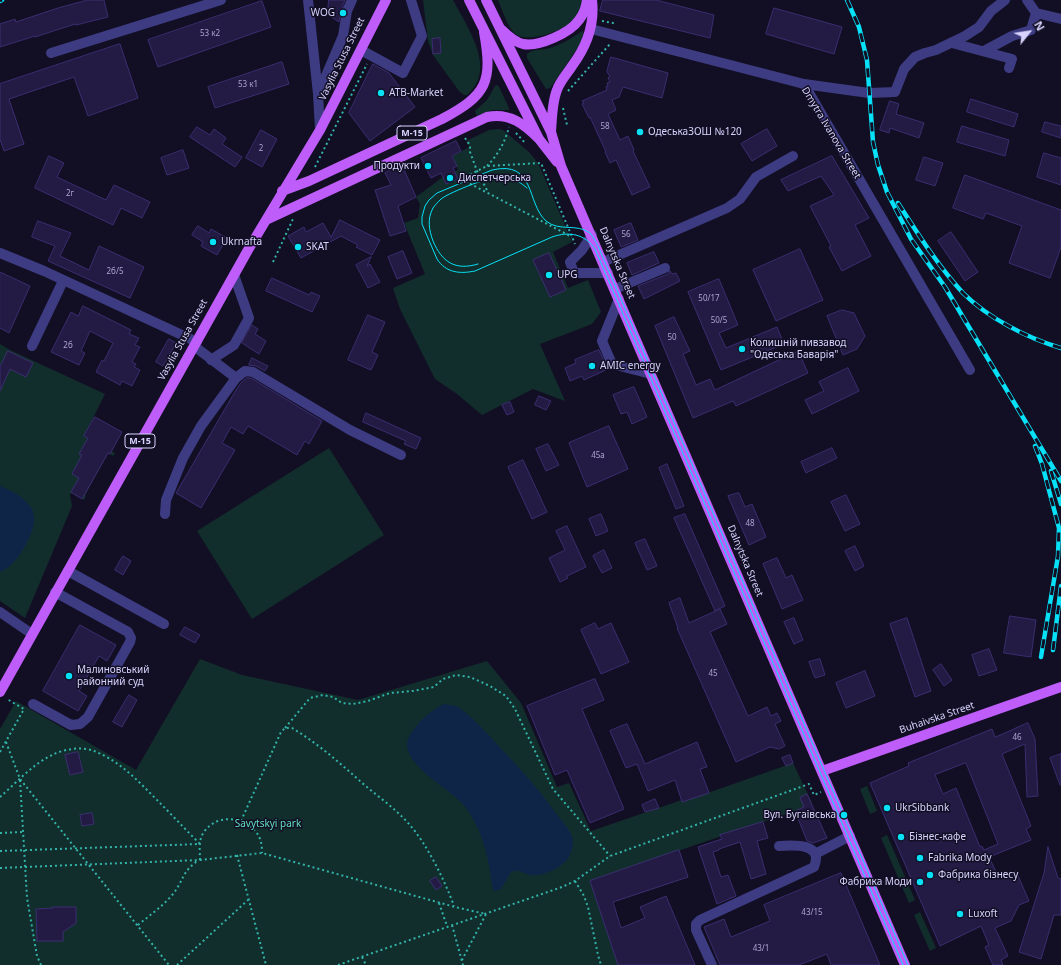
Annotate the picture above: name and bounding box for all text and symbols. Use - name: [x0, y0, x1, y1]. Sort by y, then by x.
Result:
- place label: WOG: [311, 7, 335, 19]
- marker: WOG: [338, 8, 348, 18]
- north arrow: [1009, 12, 1049, 52]
- street label: Vasylia Stusa Street: [317, 16, 367, 102]
- text: N: [1031, 18, 1049, 33]
- house number: 53 к2: [200, 29, 220, 39]
- house number: 53 к1: [238, 80, 258, 90]
- street label: Dmytra Ivanova Street: [799, 85, 863, 181]
- place label: ATB-Market: [389, 87, 443, 99]
- marker: ATB-Market: [376, 88, 386, 98]
- house number: 58: [600, 122, 610, 132]
- road number: М-15: [397, 126, 427, 140]
- place label: ОдеськаЗОШ №120: [648, 126, 742, 138]
- marker: ОдеськаЗОШ №120: [635, 127, 645, 137]
- house number: 2: [259, 144, 263, 154]
- place label: Продукти: [373, 160, 420, 172]
- marker: Продукти: [423, 161, 433, 171]
- place label: Диспетчерська: [458, 172, 531, 184]
- marker: Диспетчерська: [445, 173, 455, 183]
- house number: 2г: [66, 189, 74, 199]
- street label: Dalnytska Street: [597, 225, 637, 301]
- house number: 56: [621, 230, 631, 240]
- place label: Ukrnafta: [221, 236, 262, 248]
- marker: Ukrnafta: [208, 237, 218, 247]
- place label: SKAT: [306, 241, 329, 253]
- marker: SKAT: [293, 242, 303, 252]
- house number: 2б/5: [107, 267, 123, 277]
- place label: UPG: [557, 269, 578, 281]
- marker: UPG: [544, 270, 554, 280]
- house number: 50/17: [698, 294, 720, 304]
- street label: Vasylia Stusa Street: [156, 297, 210, 383]
- house number: 50/5: [711, 316, 727, 326]
- house number: 50: [667, 333, 677, 343]
- place label: Колишній пивзавод "Одеська Баварія": [750, 337, 846, 360]
- house number: 2б: [63, 341, 73, 351]
- marker: Колишній пивзавод "Одеська Баварія": [737, 344, 747, 354]
- place label: AMIC energy: [600, 360, 661, 372]
- marker: AMIC energy: [587, 361, 597, 371]
- road number: М-15: [125, 434, 155, 448]
- house number: 45а: [591, 451, 605, 461]
- house number: 48: [745, 519, 755, 529]
- street label: Dalnytska Street: [725, 523, 765, 599]
- place label: Малиновський районний суд: [77, 664, 150, 688]
- house number: 45: [708, 669, 718, 679]
- marker: Малиновський районний суд: [64, 671, 74, 681]
- street label: Buhaivska Street: [898, 700, 976, 736]
- house number: 46: [1012, 733, 1022, 743]
- place label: UkrSibbank: [895, 802, 949, 814]
- marker: UkrSibbank: [882, 803, 892, 813]
- place label: Вул. Бугаївська: [763, 809, 836, 821]
- marker: Вул. Бугаївська: [839, 810, 849, 820]
- park label: Savytskyi park: [235, 818, 301, 830]
- place label: Бізнес-кафе: [909, 831, 966, 843]
- marker: Бізнес-кафе: [896, 832, 906, 842]
- place label: Fabrika Mody: [928, 852, 992, 864]
- marker: Fabrika Mody: [915, 853, 925, 863]
- place label: Фабрика бізнесу: [938, 869, 1018, 881]
- marker: Фабрика бізнесу: [925, 870, 935, 880]
- place label: Фабрика Моди: [840, 876, 912, 888]
- marker: Фабрика Моди: [915, 877, 925, 887]
- house number: 43/15: [801, 908, 823, 918]
- place label: Luxoft: [968, 908, 998, 920]
- marker: Luxoft: [955, 909, 965, 919]
- house number: 43/1: [753, 944, 769, 954]

